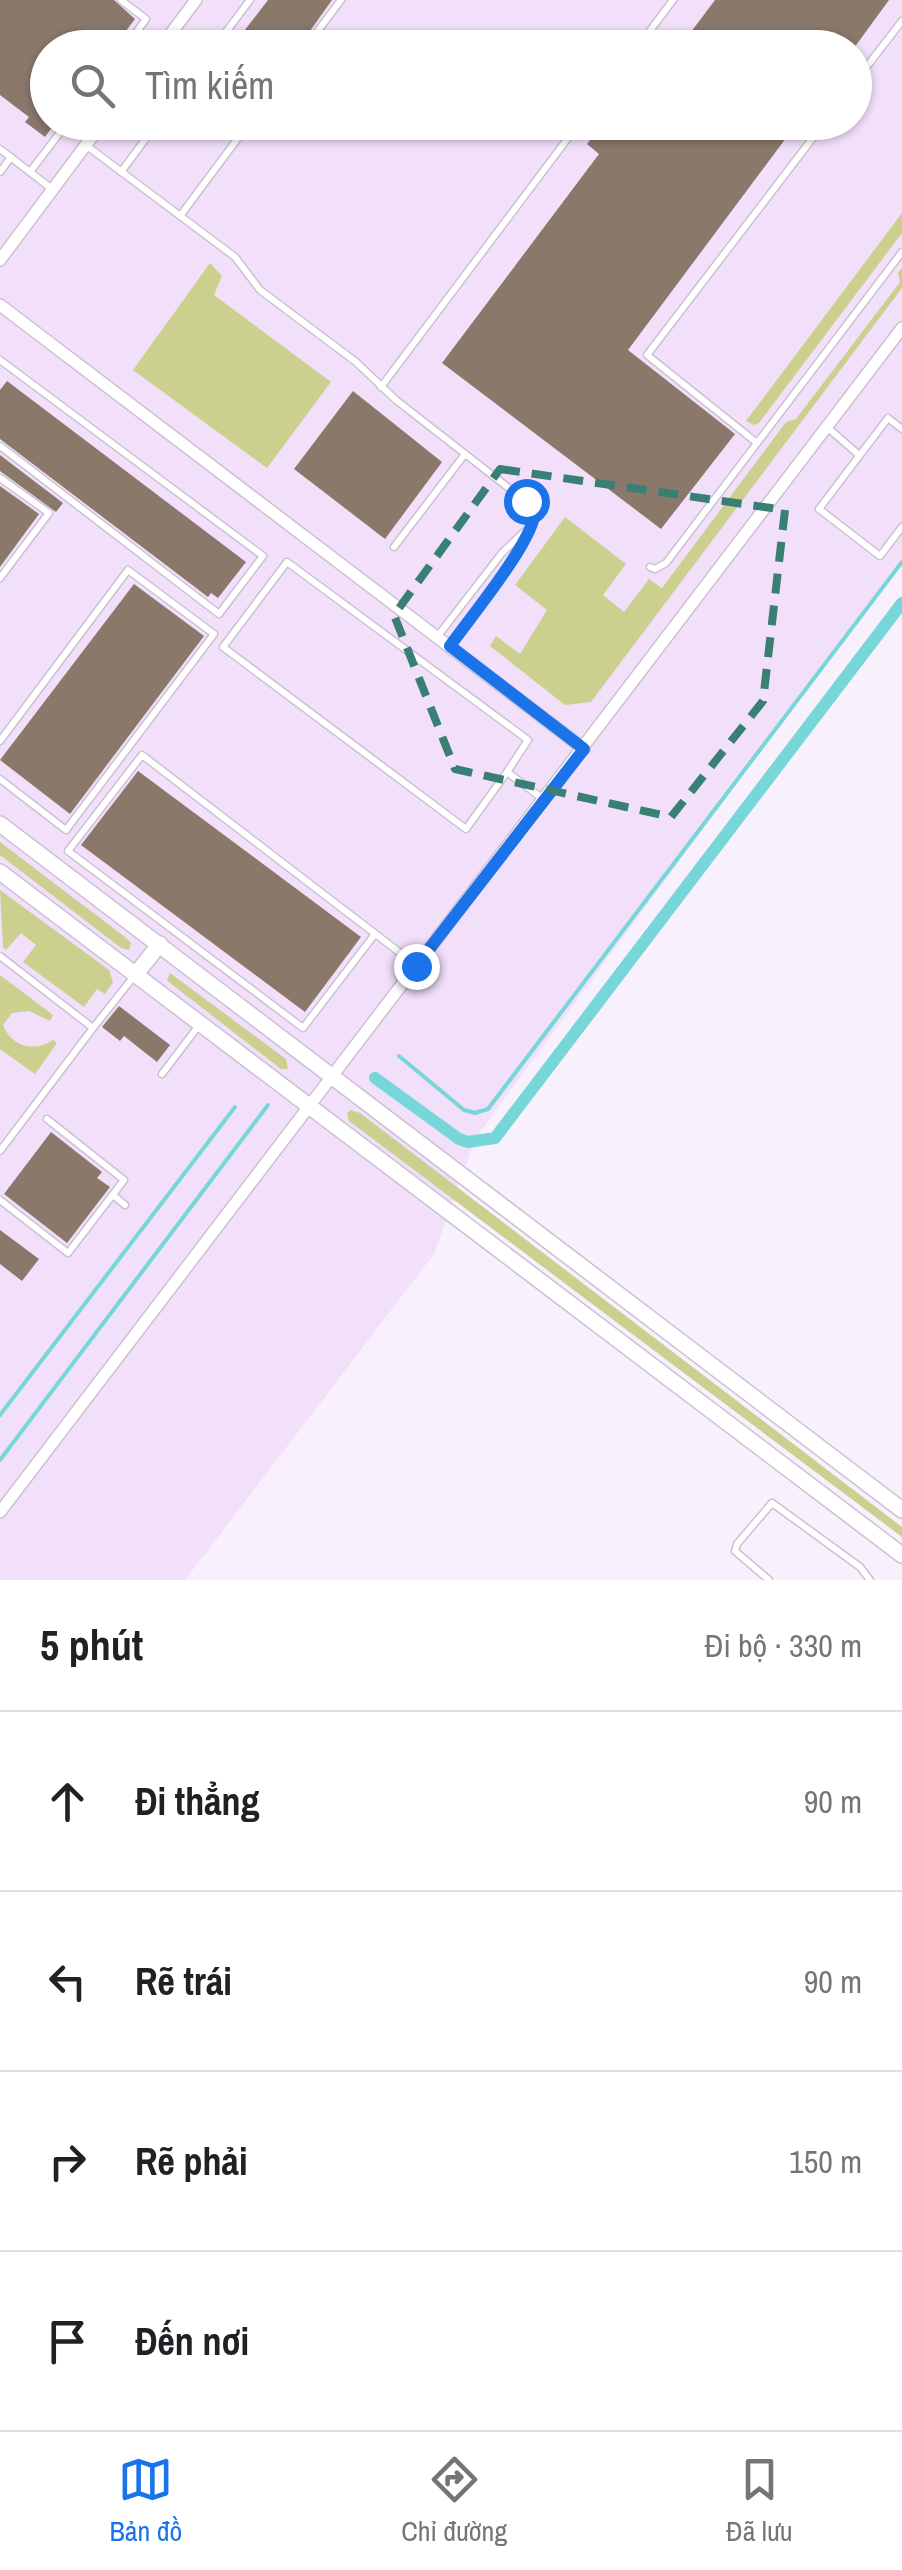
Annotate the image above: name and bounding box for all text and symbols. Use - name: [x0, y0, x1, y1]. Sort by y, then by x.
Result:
- search box: [30, 30, 872, 140]
- icon: search: [65, 58, 120, 113]
- text: Tìm kiếm: [145, 60, 274, 111]
- route start: [504, 479, 550, 525]
- route end: [394, 944, 440, 990]
- text: 5 phút: [40, 1617, 143, 1673]
- text: Đi bộ · 330 m: [704, 1624, 862, 1667]
- icon: ahead: [40, 1774, 95, 1829]
- text: Đi thẳng: [135, 1776, 260, 1827]
- text: 90 m: [804, 1780, 862, 1823]
- icon: left: [40, 1954, 95, 2009]
- text: Rẽ trái: [135, 1956, 232, 2007]
- text: 90 m: [804, 1960, 862, 2003]
- icon: right: [40, 2134, 95, 2189]
- text: Rẽ phải: [135, 2136, 248, 2187]
- text: 150 m: [789, 2140, 862, 2183]
- icon: arrive: [40, 2314, 95, 2369]
- text: Đến nơi: [135, 2316, 249, 2367]
- tab: Bản đồ: [109, 2452, 182, 2550]
- tab: Chỉ đường: [401, 2452, 507, 2550]
- tab: Đã lưu: [726, 2452, 792, 2550]

